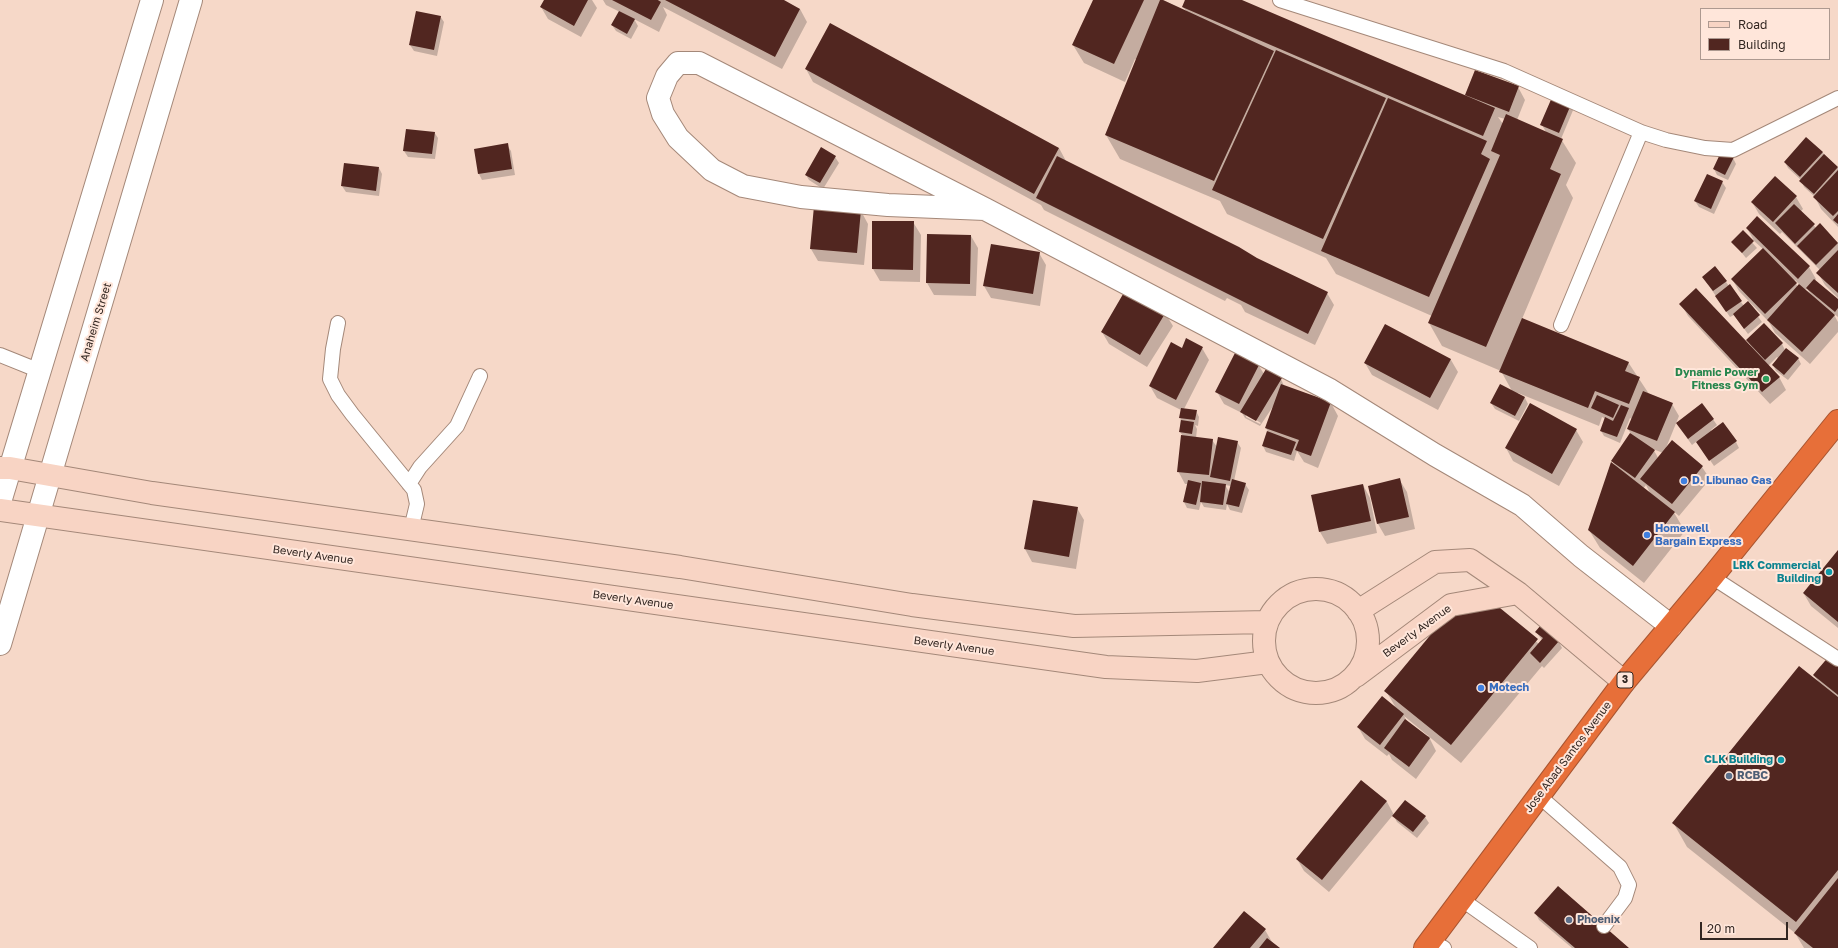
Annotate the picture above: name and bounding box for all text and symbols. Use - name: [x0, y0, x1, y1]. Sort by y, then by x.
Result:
- legend: [1700, 8, 1830, 60]
- text: Road: [1738, 17, 1767, 32]
- text: Building: [1738, 37, 1786, 52]
- street label: Anaheim Street: [78, 281, 114, 363]
- place label: Dynamic Power Fitness Gym: [1675, 366, 1758, 392]
- marker: Dynamic Power Fitness Gym: [1761, 374, 1771, 384]
- place label: D. Libunao Gas: [1692, 474, 1772, 488]
- marker: D. Libunao Gas: [1679, 476, 1689, 486]
- place label: Homewell Bargain Express: [1655, 522, 1742, 548]
- marker: Homewell Bargain Express: [1642, 530, 1652, 540]
- street label: Beverly Avenue: [272, 543, 354, 567]
- place label: LRK Commercial Building: [1733, 559, 1821, 585]
- marker: LRK Commercial Building: [1824, 567, 1834, 577]
- street label: Beverly Avenue: [592, 588, 674, 612]
- street label: Beverly Avenue: [1380, 602, 1454, 660]
- street label: Beverly Avenue: [913, 634, 995, 658]
- road number: 3: [1617, 672, 1633, 688]
- place label: Motech: [1489, 681, 1529, 695]
- marker: Motech: [1476, 683, 1486, 693]
- street label: Jose Abad Santos Avenue: [1522, 699, 1614, 815]
- place label: CLK Building: [1704, 753, 1773, 767]
- marker: CLK Building: [1776, 755, 1786, 765]
- place label: RCBC: [1737, 769, 1768, 783]
- marker: RCBC: [1724, 771, 1734, 781]
- place label: Phoenix: [1577, 913, 1620, 927]
- scale bar: [1702, 914, 1790, 940]
- marker: Phoenix: [1564, 915, 1574, 925]
- text: 20 m: [1707, 921, 1735, 936]

